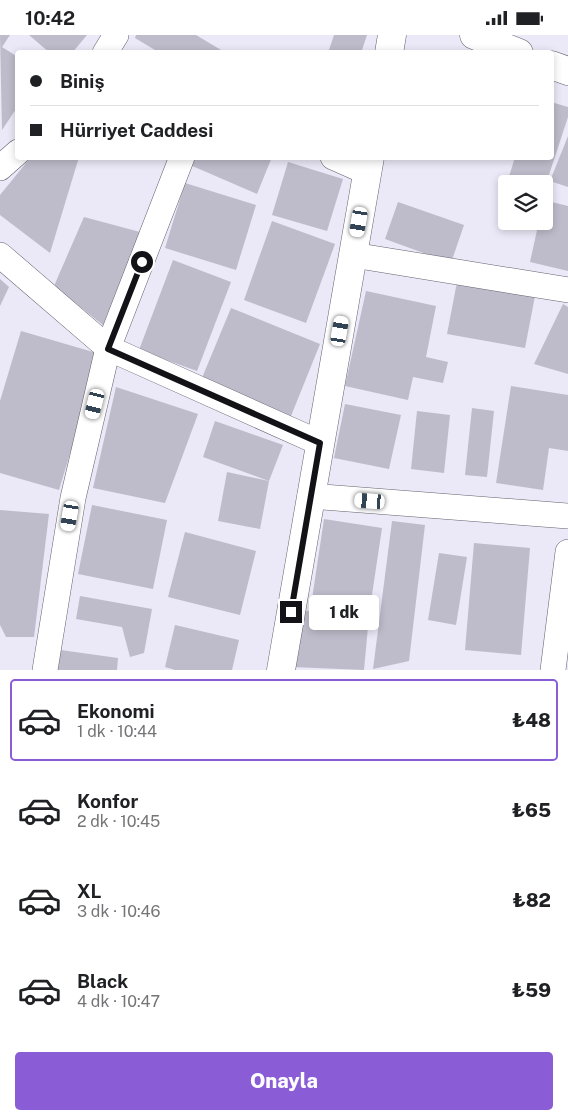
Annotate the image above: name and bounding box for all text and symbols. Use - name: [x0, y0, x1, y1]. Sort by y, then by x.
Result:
- text: 10:42: [25, 7, 75, 29]
- text: Biniş: [60, 70, 104, 92]
- text: Hürriyet Caddesi: [60, 119, 213, 141]
- map controls: [498, 175, 553, 230]
- button: layers: [498, 175, 553, 230]
- car: [349, 206, 368, 238]
- route start: [131, 251, 153, 273]
- car: [330, 315, 349, 347]
- car: [84, 388, 105, 420]
- car: [354, 492, 385, 510]
- car: [60, 500, 79, 532]
- callout: 1 dk: [308, 595, 378, 629]
- route end: [280, 601, 302, 623]
- text: 1 dk: [329, 603, 359, 622]
- icon: car: [17, 698, 62, 743]
- text: Ekonomi: [77, 700, 155, 722]
- text: ₺48: [512, 709, 551, 731]
- text: 1 dk · 10:44: [77, 722, 157, 741]
- icon: car: [17, 788, 62, 833]
- text: Konfor: [77, 790, 138, 812]
- text: ₺65: [512, 799, 551, 821]
- text: 2 dk · 10:45: [77, 812, 160, 831]
- icon: car: [17, 878, 62, 923]
- text: XL: [77, 880, 102, 902]
- text: ₺82: [512, 889, 551, 911]
- text: 3 dk · 10:46: [77, 902, 161, 921]
- icon: car: [17, 968, 62, 1013]
- text: Black: [77, 970, 128, 992]
- text: ₺59: [512, 979, 551, 1001]
- text: 4 dk · 10:47: [77, 992, 160, 1011]
- button: Onayla: [15, 1052, 553, 1110]

